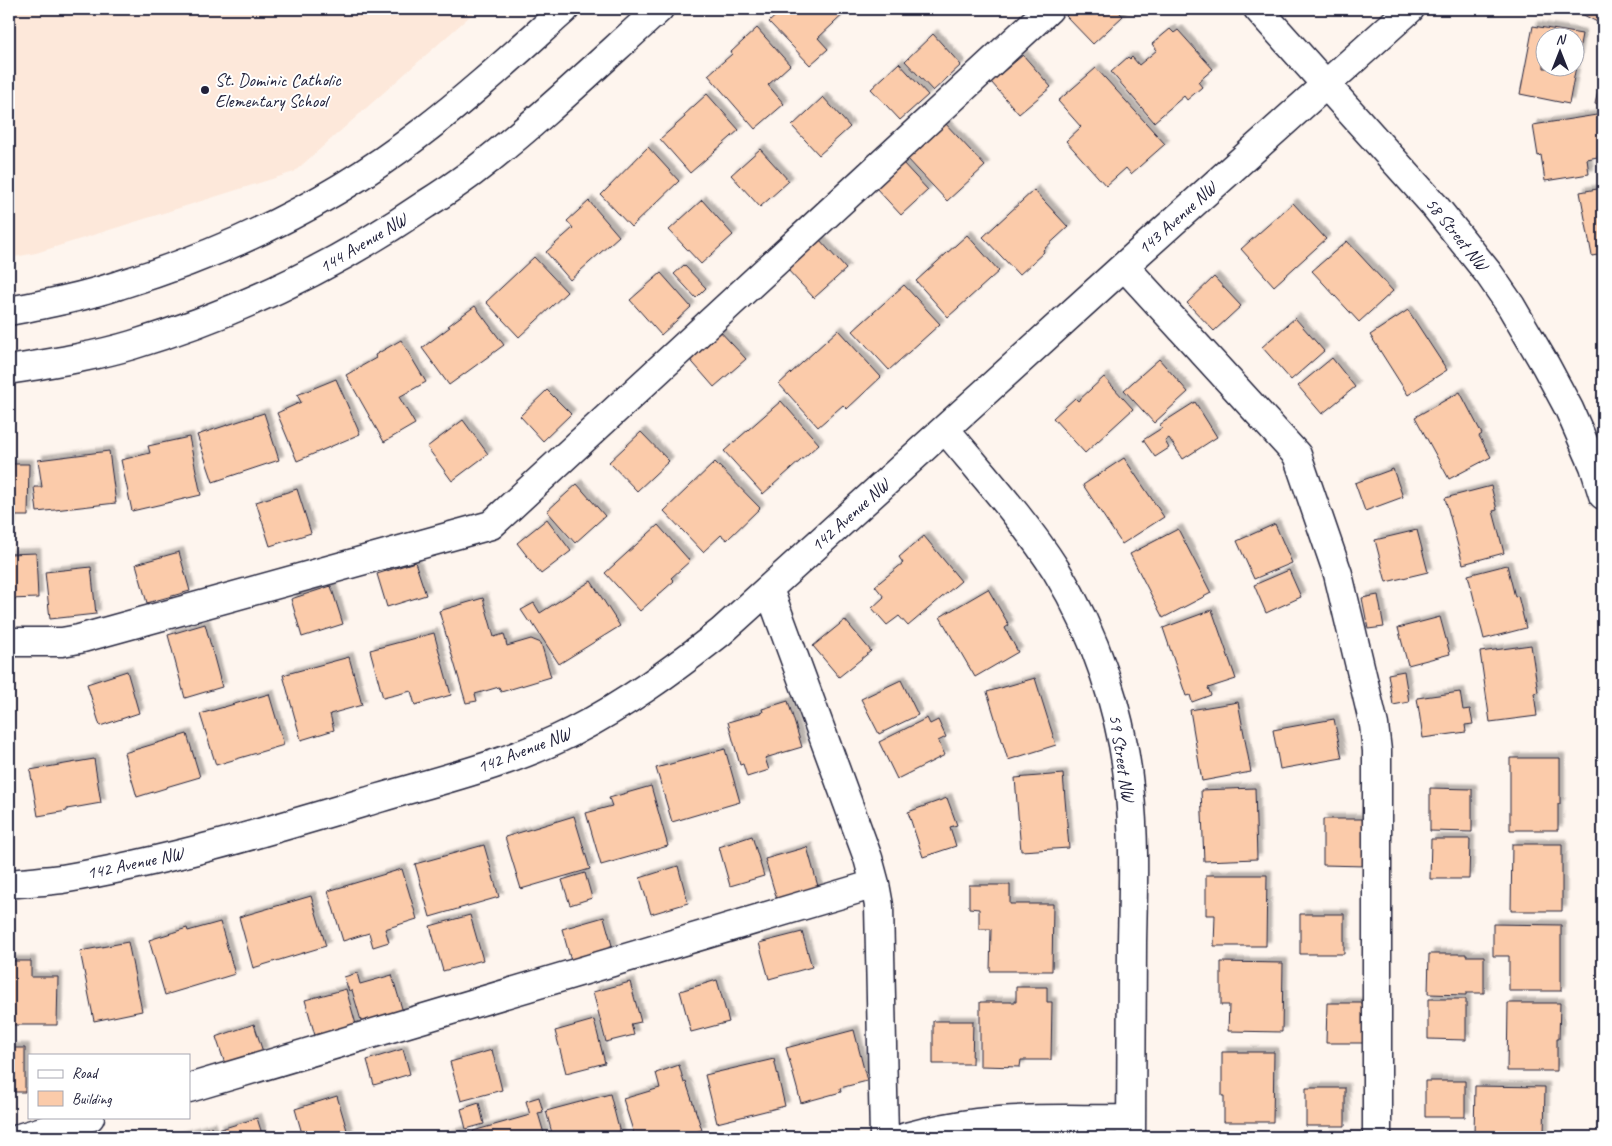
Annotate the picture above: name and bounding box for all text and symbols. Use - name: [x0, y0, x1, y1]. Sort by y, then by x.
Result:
- north arrow: [1534, 28, 1584, 78]
- text: N: [1556, 31, 1567, 48]
- place label: St. Dominic Catholic Elementary School: [215, 69, 342, 112]
- marker: St. Dominic Catholic Elementary School: [199, 84, 211, 96]
- street label: 143 Avenue NW: [1133, 176, 1222, 259]
- street label: 58 Street NW: [1421, 193, 1494, 277]
- street label: 144 Avenue NW: [315, 207, 412, 278]
- street label: 142 Avenue NW: [806, 473, 895, 556]
- street label: 59 Street NW: [1104, 713, 1140, 805]
- street label: 142 Avenue NW: [474, 721, 576, 778]
- street label: 142 Avenue NW: [85, 842, 187, 884]
- legend: [28, 1054, 190, 1118]
- text: Road: [72, 1064, 99, 1083]
- text: Building: [72, 1090, 112, 1109]

